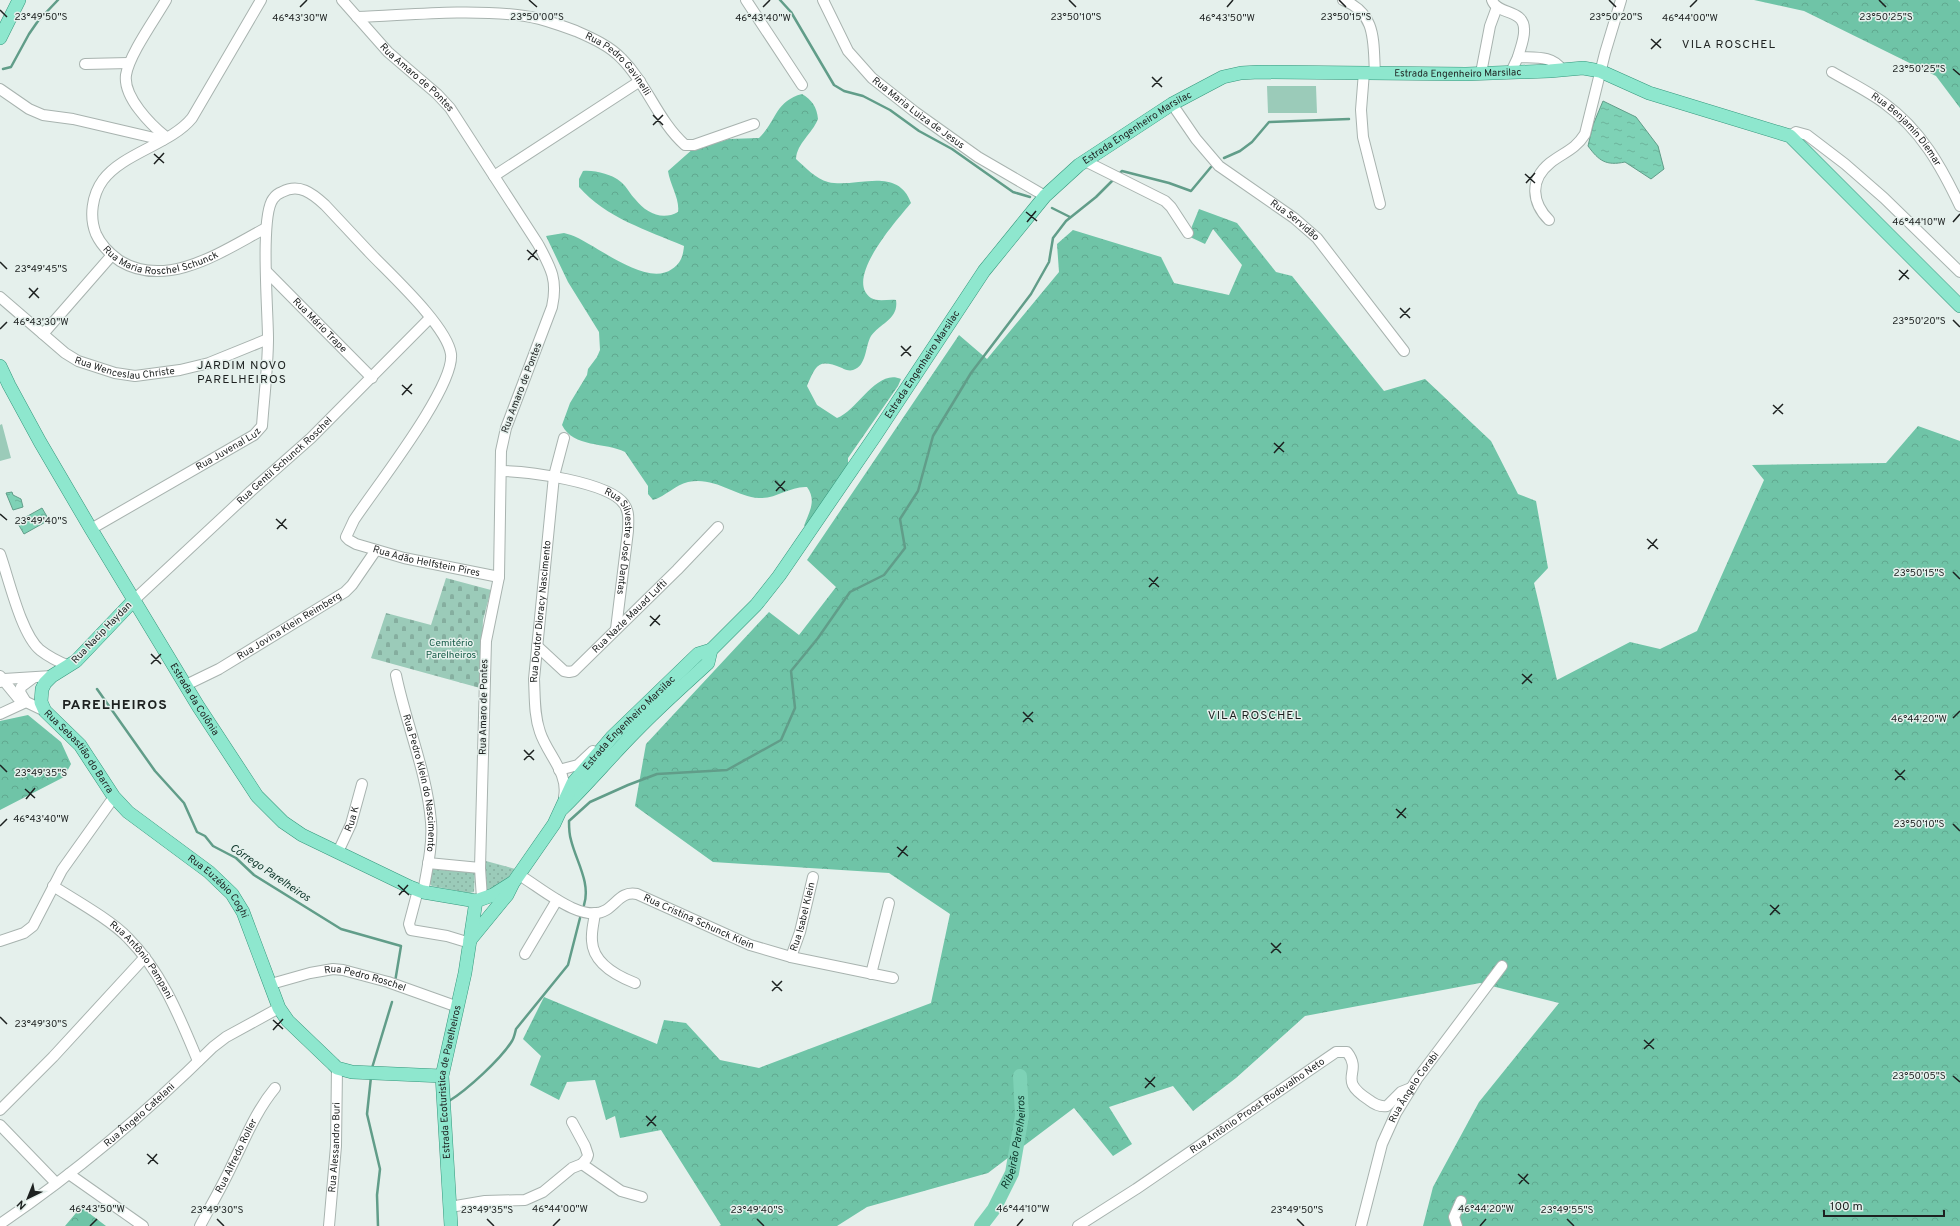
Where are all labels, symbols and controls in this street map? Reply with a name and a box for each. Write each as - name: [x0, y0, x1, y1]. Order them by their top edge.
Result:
- text: 23°49'50"S: [14, 11, 68, 24]
- text: 23°50'00"S: [510, 11, 564, 24]
- text: 23°50'10"S: [1050, 11, 1102, 24]
- text: 23°50'15"S: [1321, 11, 1371, 24]
- text: 23°50'20"S: [1589, 11, 1643, 24]
- text: 23°50'25"S: [1859, 11, 1913, 24]
- text: 46°43'30"W: [272, 12, 328, 25]
- text: 46°43'40"W: [735, 12, 791, 25]
- text: 46°43'50"W: [1199, 12, 1255, 25]
- text: 46°44'00"W: [1662, 12, 1718, 25]
- street label: Rua Pedro Gavinelli: [583, 29, 654, 98]
- district label: VILA ROSCHEL: [1682, 37, 1776, 53]
- street label: Rua Amaro de Pontes: [377, 41, 457, 114]
- text: 23°50'25"S: [1892, 63, 1946, 76]
- street label: Estrada Engenheiro Marsilac: [1394, 66, 1522, 81]
- street label: Rua Maria Luiza de Jesus: [869, 74, 967, 152]
- street label: Estrada Engenheiro Marsilac: [1080, 88, 1194, 167]
- street label: Rua Benjamin Diemar: [1869, 89, 1944, 168]
- street label: Rua Servidão: [1267, 197, 1322, 244]
- text: 46°44'10"W: [1892, 216, 1946, 229]
- street label: Rua Maria Roschel Schunck: [100, 237, 224, 257]
- text: Rua Maria Roschel Schunck: [100, 243, 220, 278]
- text: 23°49'45"S: [15, 263, 67, 276]
- street label: Rua Mário Trape: [290, 295, 350, 356]
- street label: Estrada Engenheiro Marsilac: [882, 308, 963, 421]
- text: 23°50'20"S: [1892, 315, 1946, 328]
- text: 46°43'30"W: [13, 316, 69, 329]
- street label: Rua Amaro de Pontes: [499, 341, 545, 435]
- street label: Rua Wenceslau Christe: [73, 354, 176, 382]
- district label: JARDIM NOVO PARELHEIROS: [197, 358, 287, 388]
- street label: Rua Gentil Schunck Roschel: [234, 414, 335, 508]
- street label: Rua Juvenal Luz: [194, 425, 264, 474]
- street label: Rua Silvestre José Dantas: [602, 485, 635, 596]
- text: 23°49'40"S: [14, 515, 68, 528]
- street label: Rua Doutor Dioracy Nascimento: [527, 539, 554, 683]
- street label: Rua Adão Helfstein Pires: [371, 543, 482, 580]
- text: 23°50'15"S: [1894, 567, 1944, 580]
- street label: Rua Nazle Mauad Lufti: [589, 577, 670, 656]
- street label: Rua Jovina Klein Reimberg: [235, 589, 344, 663]
- street label: Rua Nacip Haydan: [69, 599, 135, 667]
- park label: Cemitério Parelheiros: [426, 637, 477, 662]
- street label: Rua Amaro de Pontes: [477, 659, 491, 755]
- street label: Estrada da Colônia: [167, 661, 222, 738]
- street label: Estrada Engenheiro Marsilac: [580, 673, 678, 773]
- district label: PARELHEIROS: [62, 697, 168, 714]
- street label: Rua Sebastião do Barra: [41, 707, 116, 796]
- district label: VILA ROSCHEL: [1208, 708, 1302, 724]
- street label: Rua Pedro Klein do Nascimento: [400, 713, 438, 853]
- text: 46°44'20"W: [1891, 713, 1947, 726]
- text: 23°49'35"S: [15, 767, 67, 780]
- street label: Rua K: [342, 804, 362, 834]
- text: 46°43'40"W: [13, 813, 69, 826]
- text: 23°50'10"S: [1893, 818, 1945, 831]
- water label: Córrego Parelheiros: [227, 841, 314, 906]
- street label: Rua Euzébio Coghi: [185, 852, 251, 920]
- street label: Rua Isabel Klein: [787, 881, 818, 953]
- street label: Rua Cristina Schunck Klein: [641, 891, 756, 952]
- street label: Rua Antônio Pampani: [107, 918, 176, 1001]
- street label: Rua Pedro Roschel: [323, 962, 408, 994]
- street label: Estrada Ecoturistica de Parelheiros: [435, 1004, 464, 1159]
- text: 23°49'30"S: [15, 1018, 67, 1031]
- street label: Rua Ângelo Corabi: [1386, 1049, 1442, 1125]
- street label: Rua Antônio Proost Rodovalho Neto: [1187, 1055, 1328, 1157]
- text: 23°50'05"S: [1892, 1070, 1946, 1083]
- street label: Rua Ângelo Catelani: [101, 1080, 178, 1150]
- water label: Ribeirão Parelheiros: [998, 1094, 1029, 1192]
- street label: Rua Alessandro Buri: [325, 1102, 343, 1193]
- street label: Rua Alfredo Roller: [212, 1116, 260, 1196]
- north arrow: [8, 1178, 48, 1218]
- scale bar: [1824, 1192, 1944, 1218]
- text: N: [14, 1197, 30, 1212]
- text: 100 m: [1830, 1199, 1863, 1215]
- text: 46°43'50"W: [69, 1203, 125, 1216]
- text: 46°44'00"W: [532, 1203, 588, 1216]
- text: 46°44'10"W: [996, 1203, 1050, 1216]
- text: 46°44'20"W: [1458, 1203, 1514, 1216]
- text: 23°49'30"S: [191, 1204, 243, 1217]
- text: 23°49'35"S: [461, 1204, 513, 1217]
- text: 23°49'40"S: [730, 1204, 784, 1217]
- text: 23°49'50"S: [1270, 1204, 1324, 1217]
- text: 23°49'55"S: [1541, 1204, 1593, 1217]

